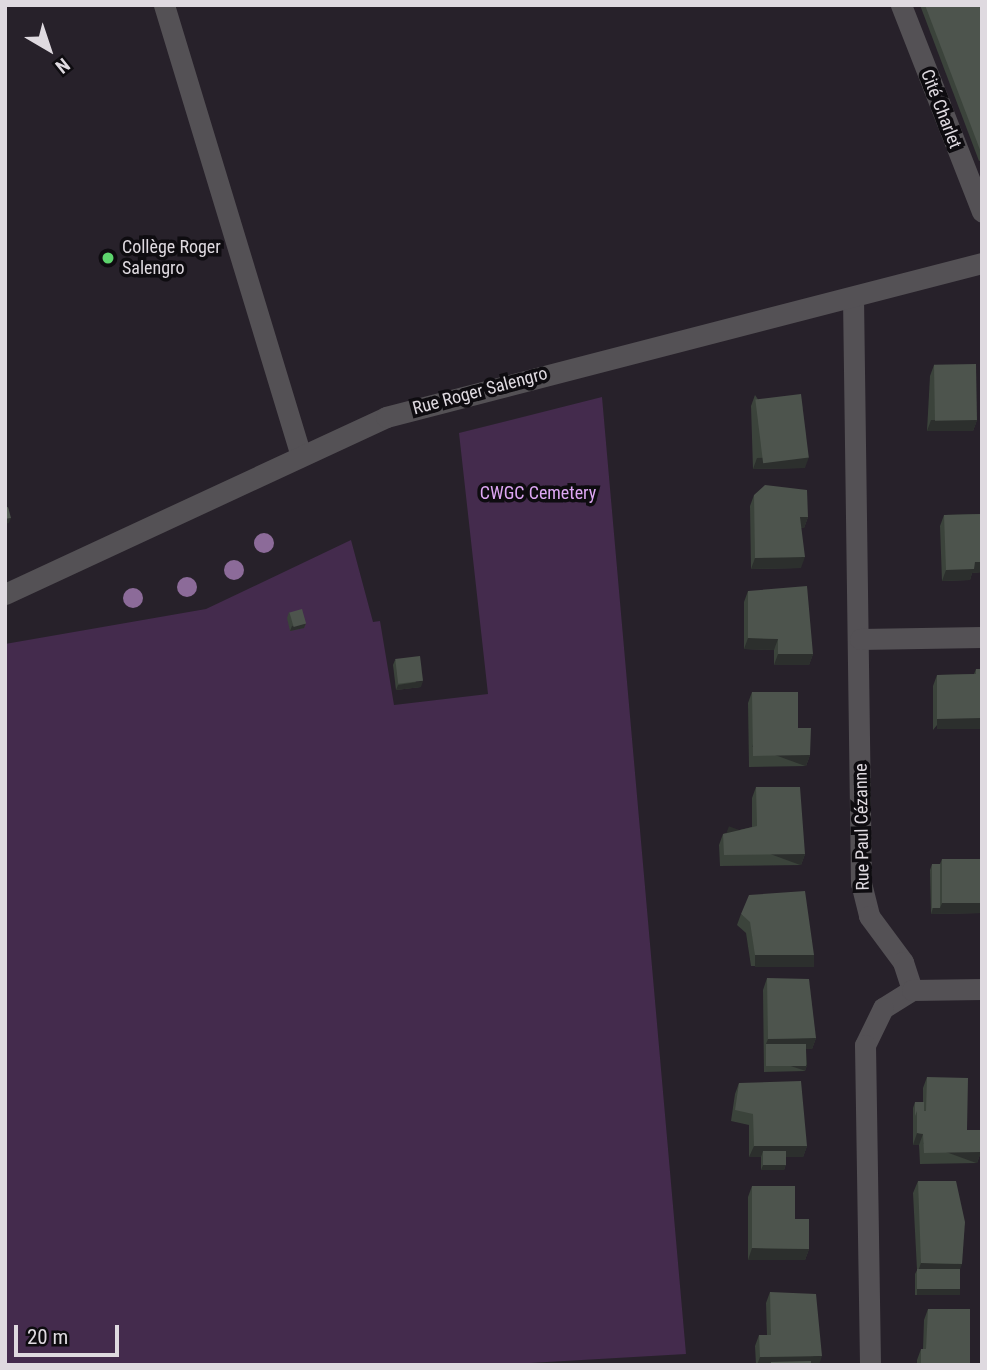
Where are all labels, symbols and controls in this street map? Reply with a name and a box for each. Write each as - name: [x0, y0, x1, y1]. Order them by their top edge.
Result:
- north arrow: [14, 14, 84, 84]
- text: N: [51, 53, 74, 78]
- street label: Cité Charlet: [916, 66, 966, 152]
- place label: Collège Roger Salengro: [122, 237, 221, 280]
- marker: Collège Roger Salengro: [100, 250, 116, 266]
- street label: Rue Roger Salengro: [410, 363, 550, 419]
- park label: CWGC Cemetery: [480, 482, 596, 504]
- street label: Rue Paul Cézanne: [850, 763, 874, 891]
- scale bar: [18, 1310, 122, 1354]
- text: 20 m: [27, 1325, 68, 1349]

